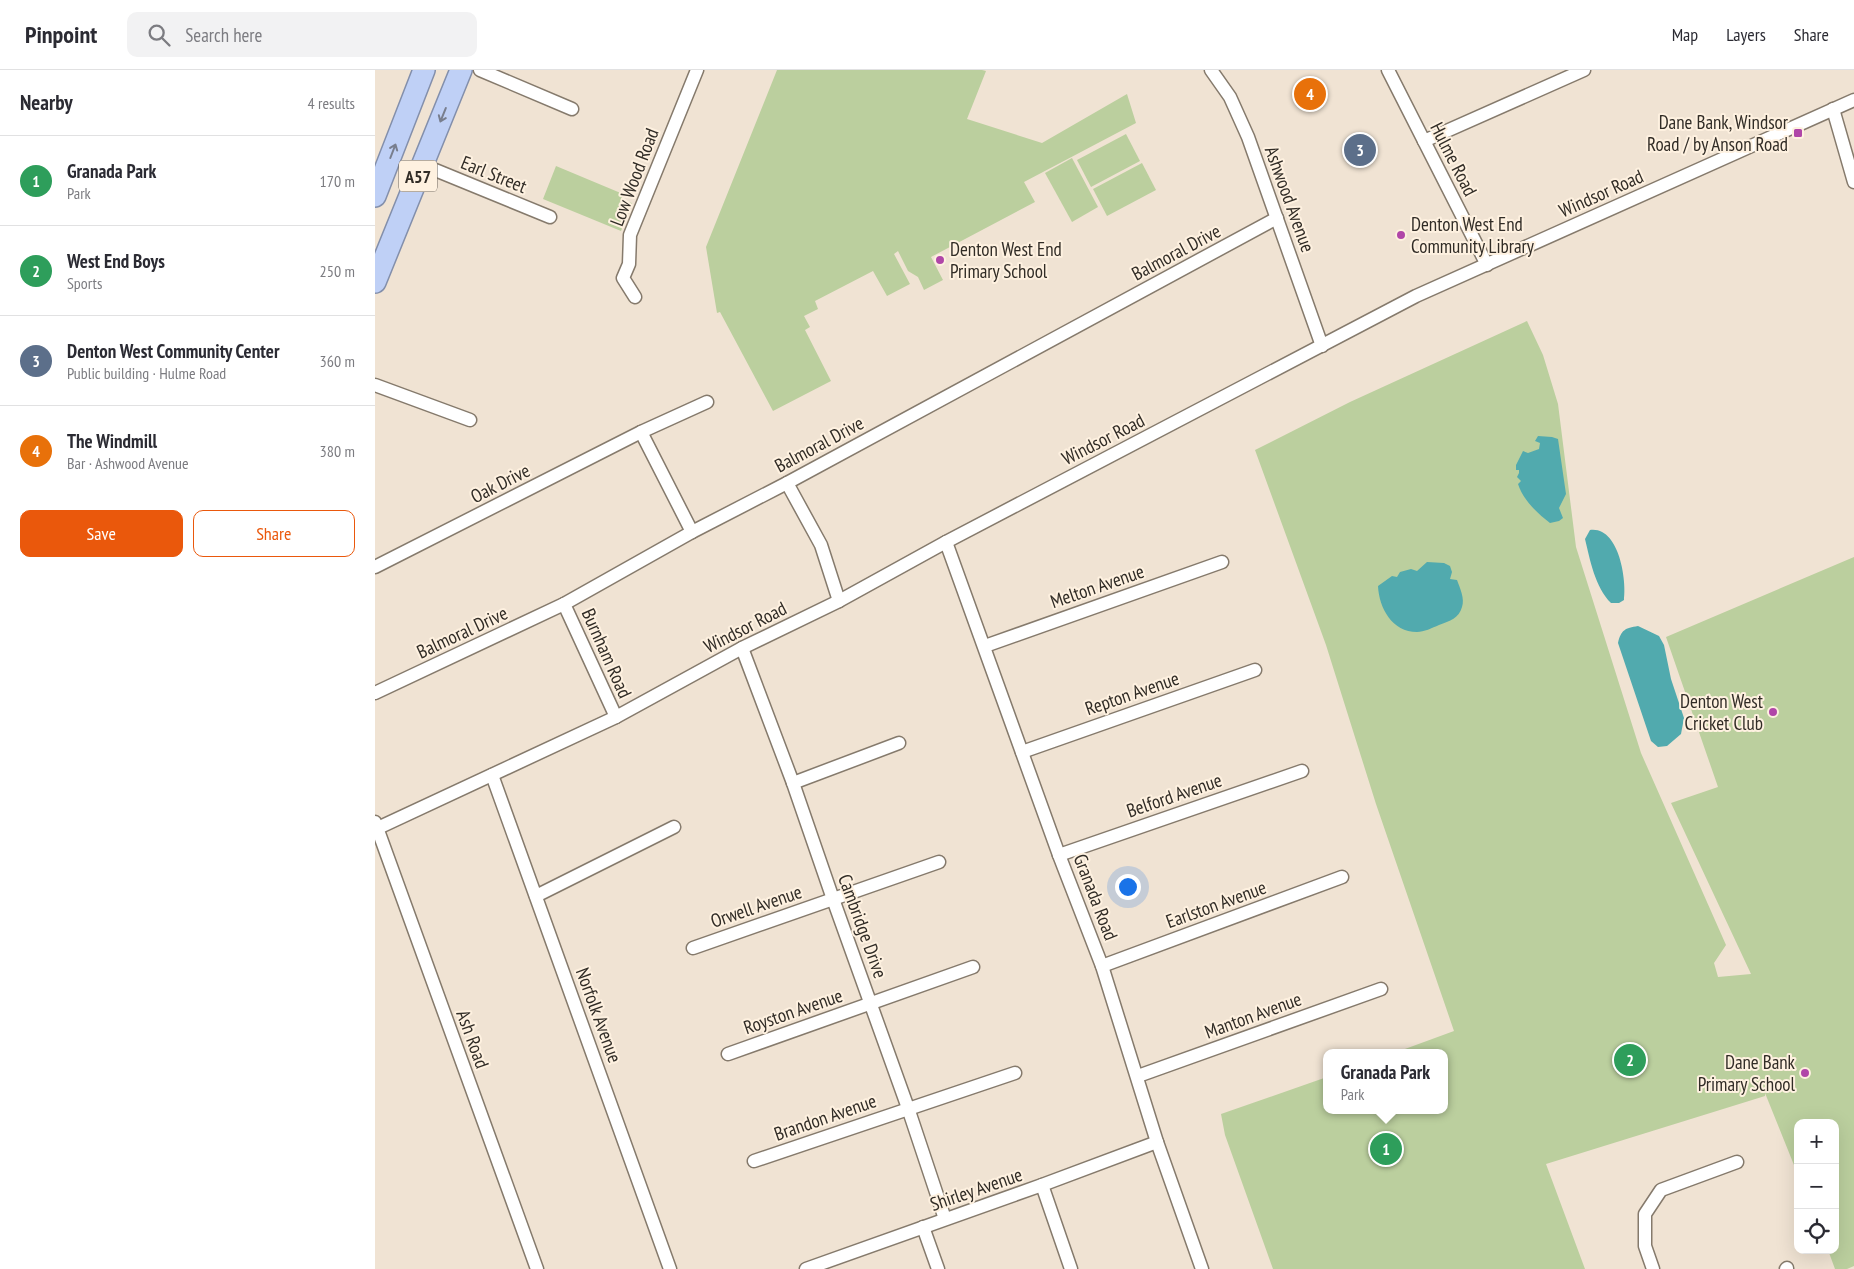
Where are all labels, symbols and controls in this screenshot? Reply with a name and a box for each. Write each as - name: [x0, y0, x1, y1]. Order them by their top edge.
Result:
- search box: [127, 12, 477, 57]
- text: Pinpoint: [25, 19, 97, 50]
- icon: search: [145, 21, 173, 49]
- text: Search here: [185, 23, 262, 47]
- text: Map: [1672, 23, 1698, 46]
- text: Layers: [1726, 23, 1766, 46]
- text: Share: [1794, 23, 1829, 46]
- pin: 4: [1294, 75, 1326, 113]
- text: Nearby: [20, 89, 73, 116]
- text: 4 results: [308, 93, 355, 113]
- one-way arrow: [437, 107, 447, 122]
- place label: Dane Bank, Windsor Road / by Anson Road: [1647, 110, 1789, 156]
- street label: Hulme Road: [1425, 118, 1483, 200]
- street label: Low Wood Road: [604, 125, 664, 229]
- marker: Dane Bank, Windsor Road / by Anson Road: [1792, 127, 1804, 139]
- pin: 3: [1344, 131, 1376, 169]
- street label: Ashwood Avenue: [1260, 143, 1320, 255]
- one-way arrow: [388, 144, 398, 159]
- street label: Earl Street: [458, 150, 531, 198]
- text: Granada Park: [67, 159, 156, 183]
- road number: A57: [399, 160, 437, 192]
- street label: Windsor Road: [1555, 164, 1647, 222]
- text: 1: [32, 171, 40, 191]
- text: 170 m: [320, 171, 355, 191]
- text: Park: [67, 183, 91, 203]
- place label: Denton West End Community Library: [1411, 212, 1535, 258]
- street label: Balmoral Drive: [1127, 218, 1225, 285]
- marker: Denton West End Community Library: [1395, 229, 1407, 241]
- place label: Denton West End Primary School: [950, 237, 1062, 283]
- text: West End Boys: [67, 249, 165, 273]
- marker: Denton West End Primary School: [934, 254, 946, 266]
- text: 2: [32, 261, 40, 281]
- text: 250 m: [320, 261, 355, 281]
- text: Sports: [67, 273, 102, 293]
- text: Denton West Community Center: [67, 339, 280, 363]
- text: 3: [32, 351, 40, 371]
- text: 360 m: [320, 351, 355, 371]
- text: Public building · Hulme Road: [67, 363, 226, 383]
- street label: Windsor Road: [1058, 408, 1148, 470]
- street label: Balmoral Drive: [770, 410, 868, 477]
- text: The Windmill: [67, 429, 157, 453]
- text: 4: [32, 441, 40, 461]
- text: 380 m: [320, 441, 355, 461]
- text: Bar · Ashwood Avenue: [67, 453, 189, 473]
- street label: Oak Drive: [466, 458, 534, 508]
- button: Save: [20, 510, 183, 557]
- button: Share: [193, 510, 355, 557]
- street label: Melton Avenue: [1047, 559, 1147, 613]
- street label: Windsor Road: [700, 596, 790, 658]
- street label: Balmoral Drive: [413, 600, 511, 663]
- street label: Burnham Road: [577, 604, 637, 702]
- street label: Repton Avenue: [1082, 666, 1182, 720]
- place label: Denton West Cricket Club: [1680, 689, 1764, 735]
- marker: Denton West Cricket Club: [1767, 706, 1779, 718]
- street label: Belford Avenue: [1123, 767, 1225, 822]
- street label: Granada Road: [1069, 851, 1123, 943]
- street label: Cambridge Drive: [833, 871, 893, 981]
- your location: [1115, 874, 1141, 900]
- street label: Earlston Avenue: [1163, 875, 1270, 933]
- street label: Orwell Avenue: [707, 879, 805, 933]
- street label: Norfolk Avenue: [571, 964, 627, 1066]
- street label: Royston Avenue: [740, 983, 846, 1039]
- street label: Manton Avenue: [1201, 986, 1305, 1044]
- street label: Ash Road: [451, 1007, 495, 1071]
- pin: 2: [1614, 1041, 1646, 1079]
- popup: [1323, 1049, 1448, 1114]
- place label: Dane Bank Primary School: [1698, 1050, 1796, 1096]
- text: Granada Park: [1341, 1060, 1430, 1084]
- marker: Dane Bank Primary School: [1799, 1067, 1811, 1079]
- text: Park: [1341, 1084, 1365, 1104]
- street label: Brandon Avenue: [771, 1088, 879, 1146]
- map controls: [1794, 1119, 1839, 1254]
- button: +: [1794, 1119, 1839, 1164]
- pin: 1: [1370, 1130, 1402, 1168]
- street label: Shirley Avenue: [927, 1162, 1025, 1216]
- button: −: [1794, 1164, 1839, 1209]
- button: locate: [1794, 1209, 1839, 1254]

